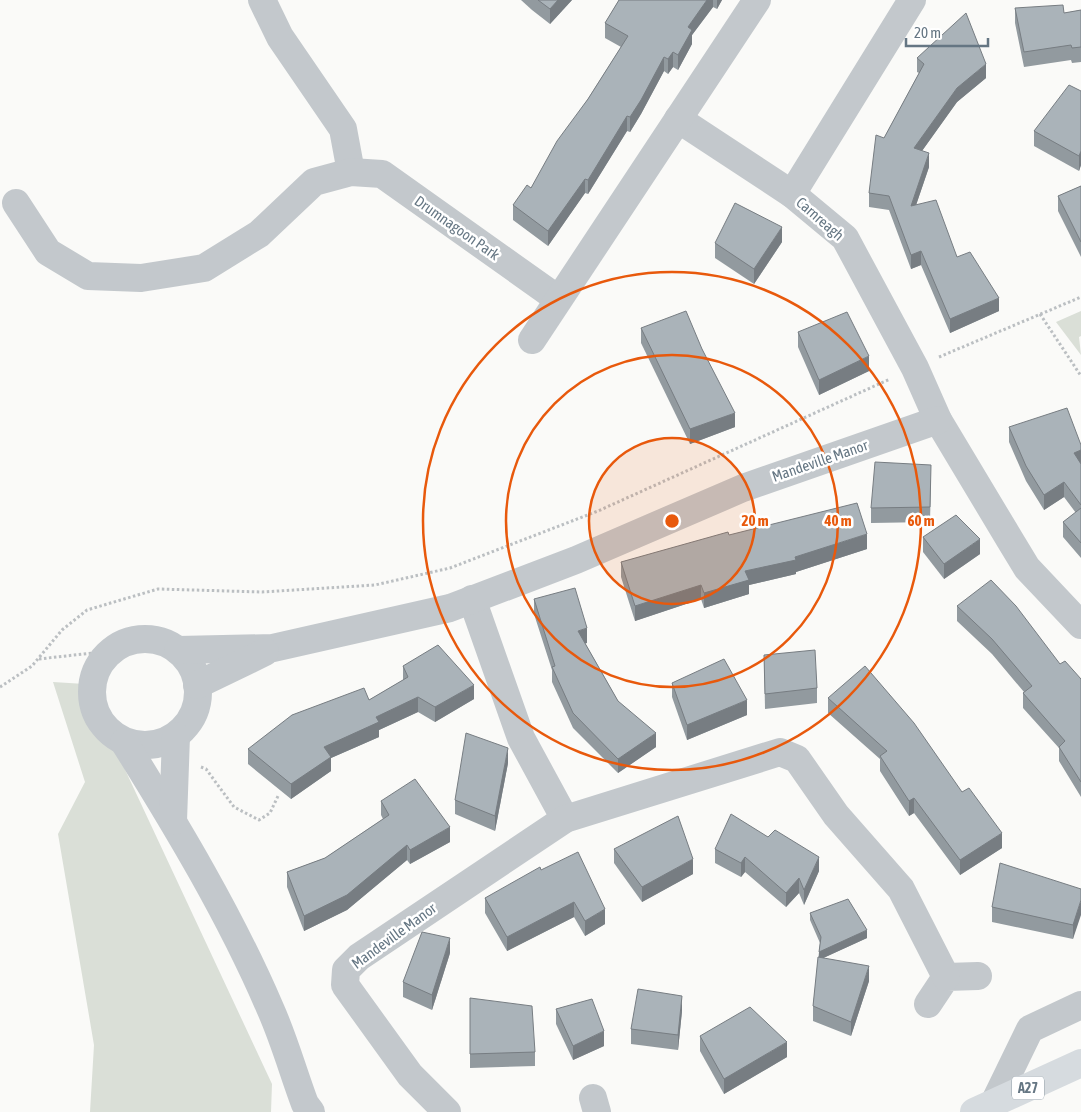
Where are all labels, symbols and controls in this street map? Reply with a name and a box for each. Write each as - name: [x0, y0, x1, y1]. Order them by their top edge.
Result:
- scale bar: [906, 15, 988, 47]
- text: 20 m: [914, 24, 941, 41]
- street label: Drumnagoon Park: [412, 192, 503, 263]
- street label: Carnreagh: [793, 193, 848, 244]
- street label: Mandeville Manor: [770, 436, 870, 485]
- centre of rings: [663, 512, 681, 530]
- text: 20 m: [742, 512, 769, 529]
- text: 40 m: [824, 512, 852, 529]
- text: 60 m: [908, 512, 935, 529]
- street label: Mandeville Manor: [348, 899, 440, 972]
- road number: A27: [1012, 1076, 1044, 1100]

